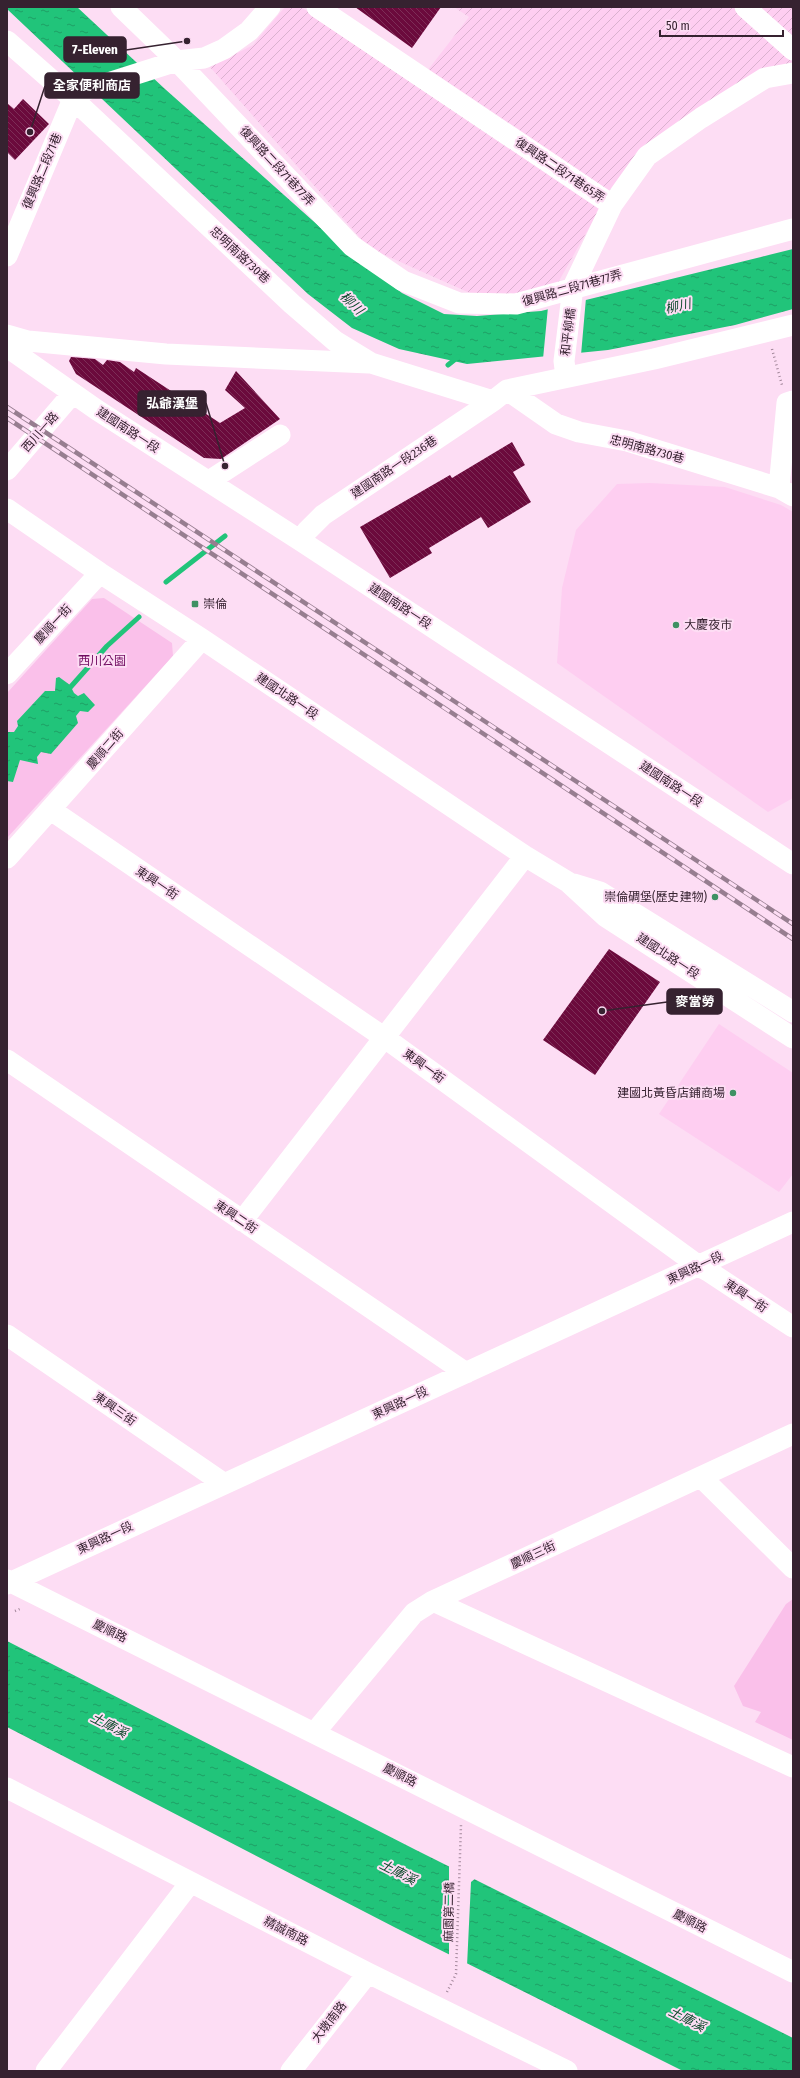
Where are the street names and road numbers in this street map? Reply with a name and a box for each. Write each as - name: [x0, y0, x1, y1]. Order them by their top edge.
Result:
- street label: 復興路二段71巷77弄: [237, 124, 317, 208]
- street label: 復興路二段71巷: [20, 131, 64, 211]
- street label: 復興路二段71巷65弄: [513, 135, 607, 205]
- street label: 忠明南路730巷: [207, 224, 273, 286]
- street label: 復興路二段71巷77弄: [520, 267, 624, 309]
- street label: 和平柳橋: [558, 307, 578, 357]
- street label: 建國南路一段: [94, 405, 162, 455]
- street label: 西川一路: [19, 409, 61, 455]
- street label: 忠明南路730巷: [608, 432, 686, 466]
- street label: 建國南路一段236巷: [348, 433, 440, 501]
- street label: 建國南路一段: [366, 581, 434, 631]
- street label: 慶順一街: [32, 602, 74, 646]
- street label: 建國北路一段: [253, 670, 321, 722]
- street label: 慶順二街: [84, 726, 126, 772]
- street label: 建國南路一段: [637, 759, 705, 809]
- street label: 東興一街: [133, 864, 181, 902]
- street label: 建國北路一段: [634, 931, 702, 981]
- street label: 東興一街: [400, 1046, 448, 1086]
- street label: 東興二街: [212, 1198, 260, 1236]
- street label: 東興路一段: [665, 1249, 725, 1287]
- street label: 東興一街: [722, 1277, 770, 1315]
- street label: 東興路一段: [370, 1384, 430, 1422]
- street label: 東興三街: [91, 1389, 139, 1429]
- street label: 東興路一段: [75, 1519, 135, 1557]
- street label: 慶順三街: [508, 1539, 558, 1571]
- street label: 慶順路: [91, 1617, 129, 1645]
- street label: 慶順路: [381, 1761, 419, 1789]
- street label: 麻園第二橋: [441, 1882, 457, 1942]
- street label: 慶順路: [671, 1907, 709, 1935]
- street label: 精誠南路: [261, 1914, 311, 1948]
- street label: 大墩南路: [309, 1999, 349, 2045]

